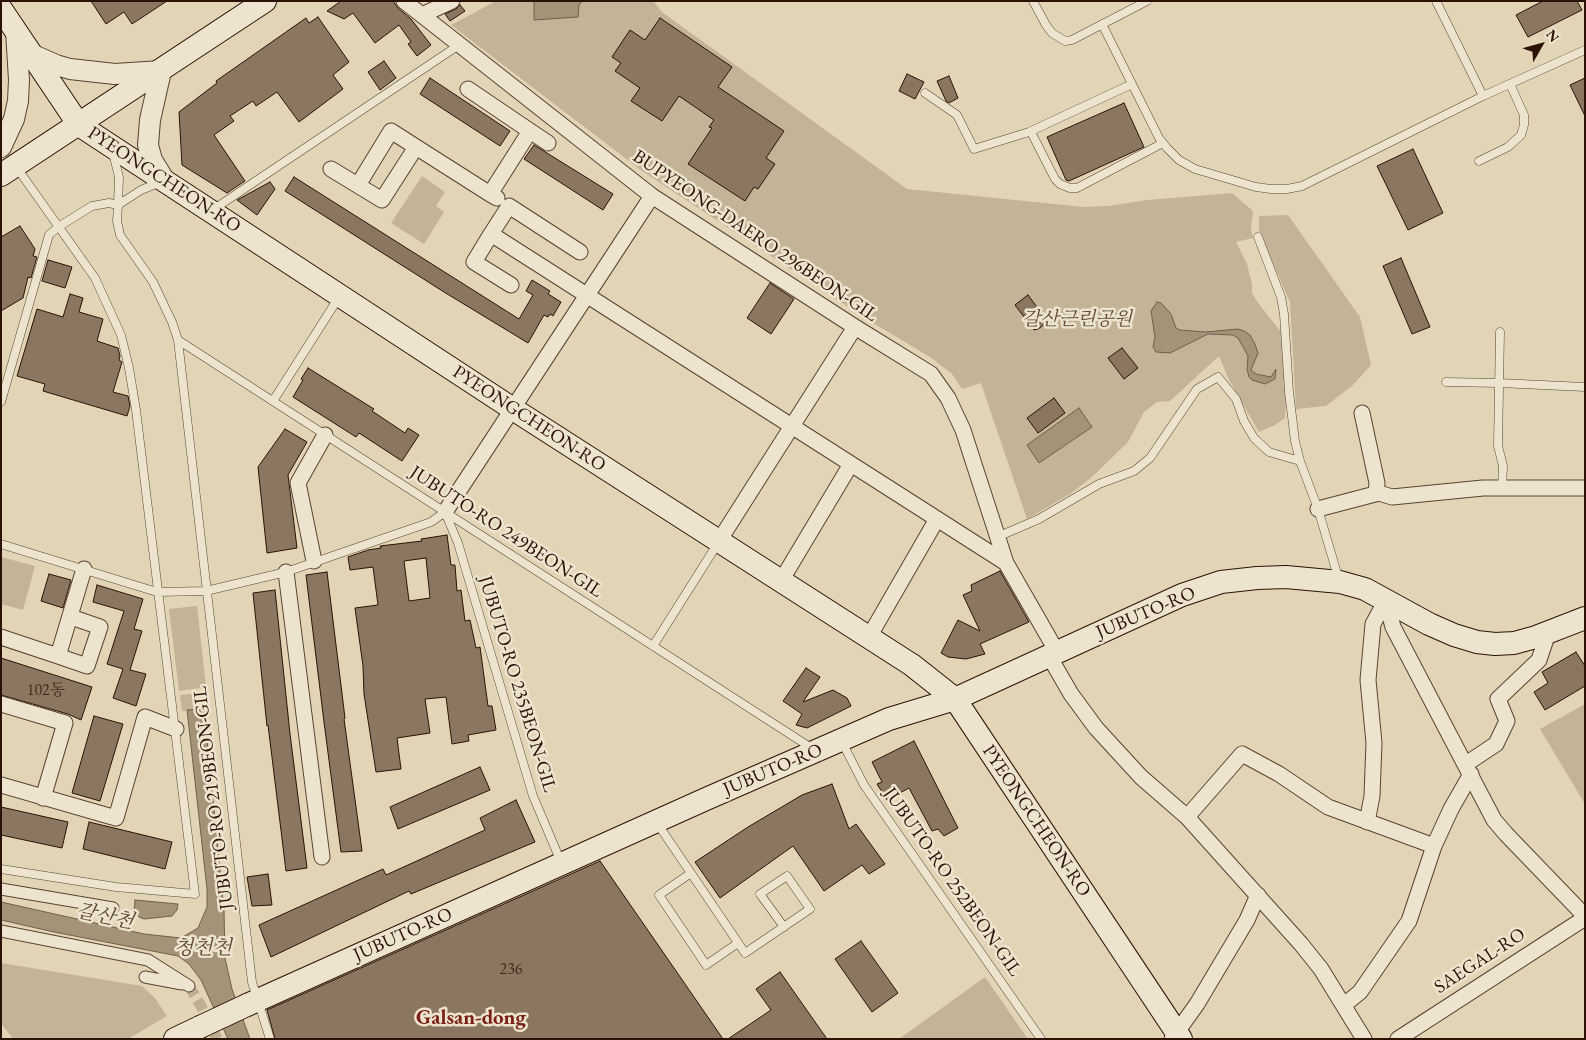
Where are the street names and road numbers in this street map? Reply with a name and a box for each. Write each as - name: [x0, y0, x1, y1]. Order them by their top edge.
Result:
- street label: PYEONGCHEON-RO: [83, 122, 245, 238]
- street label: BUPYEONG-DAERO 296BEON-GIL: [628, 145, 882, 327]
- street label: PYEONGCHEON-RO: [448, 361, 610, 477]
- street label: JUBUTO-RO 249BEON-GIL: [405, 461, 607, 603]
- street label: JUBUTO-RO 235BEON-GIL: [473, 573, 561, 795]
- street label: JUBUTO-RO: [1093, 582, 1199, 644]
- street label: JUBUTO-RO 219BEON-GIL: [189, 685, 239, 911]
- street label: JUBUTO-RO: [720, 739, 826, 801]
- street label: PYEONGCHEON-RO: [977, 741, 1095, 901]
- street label: JUBUTO-RO 252BEON-GIL: [878, 783, 1026, 981]
- street label: JUBUTO-RO: [350, 903, 456, 967]
- street label: SAEGAL-RO: [1430, 923, 1530, 999]

